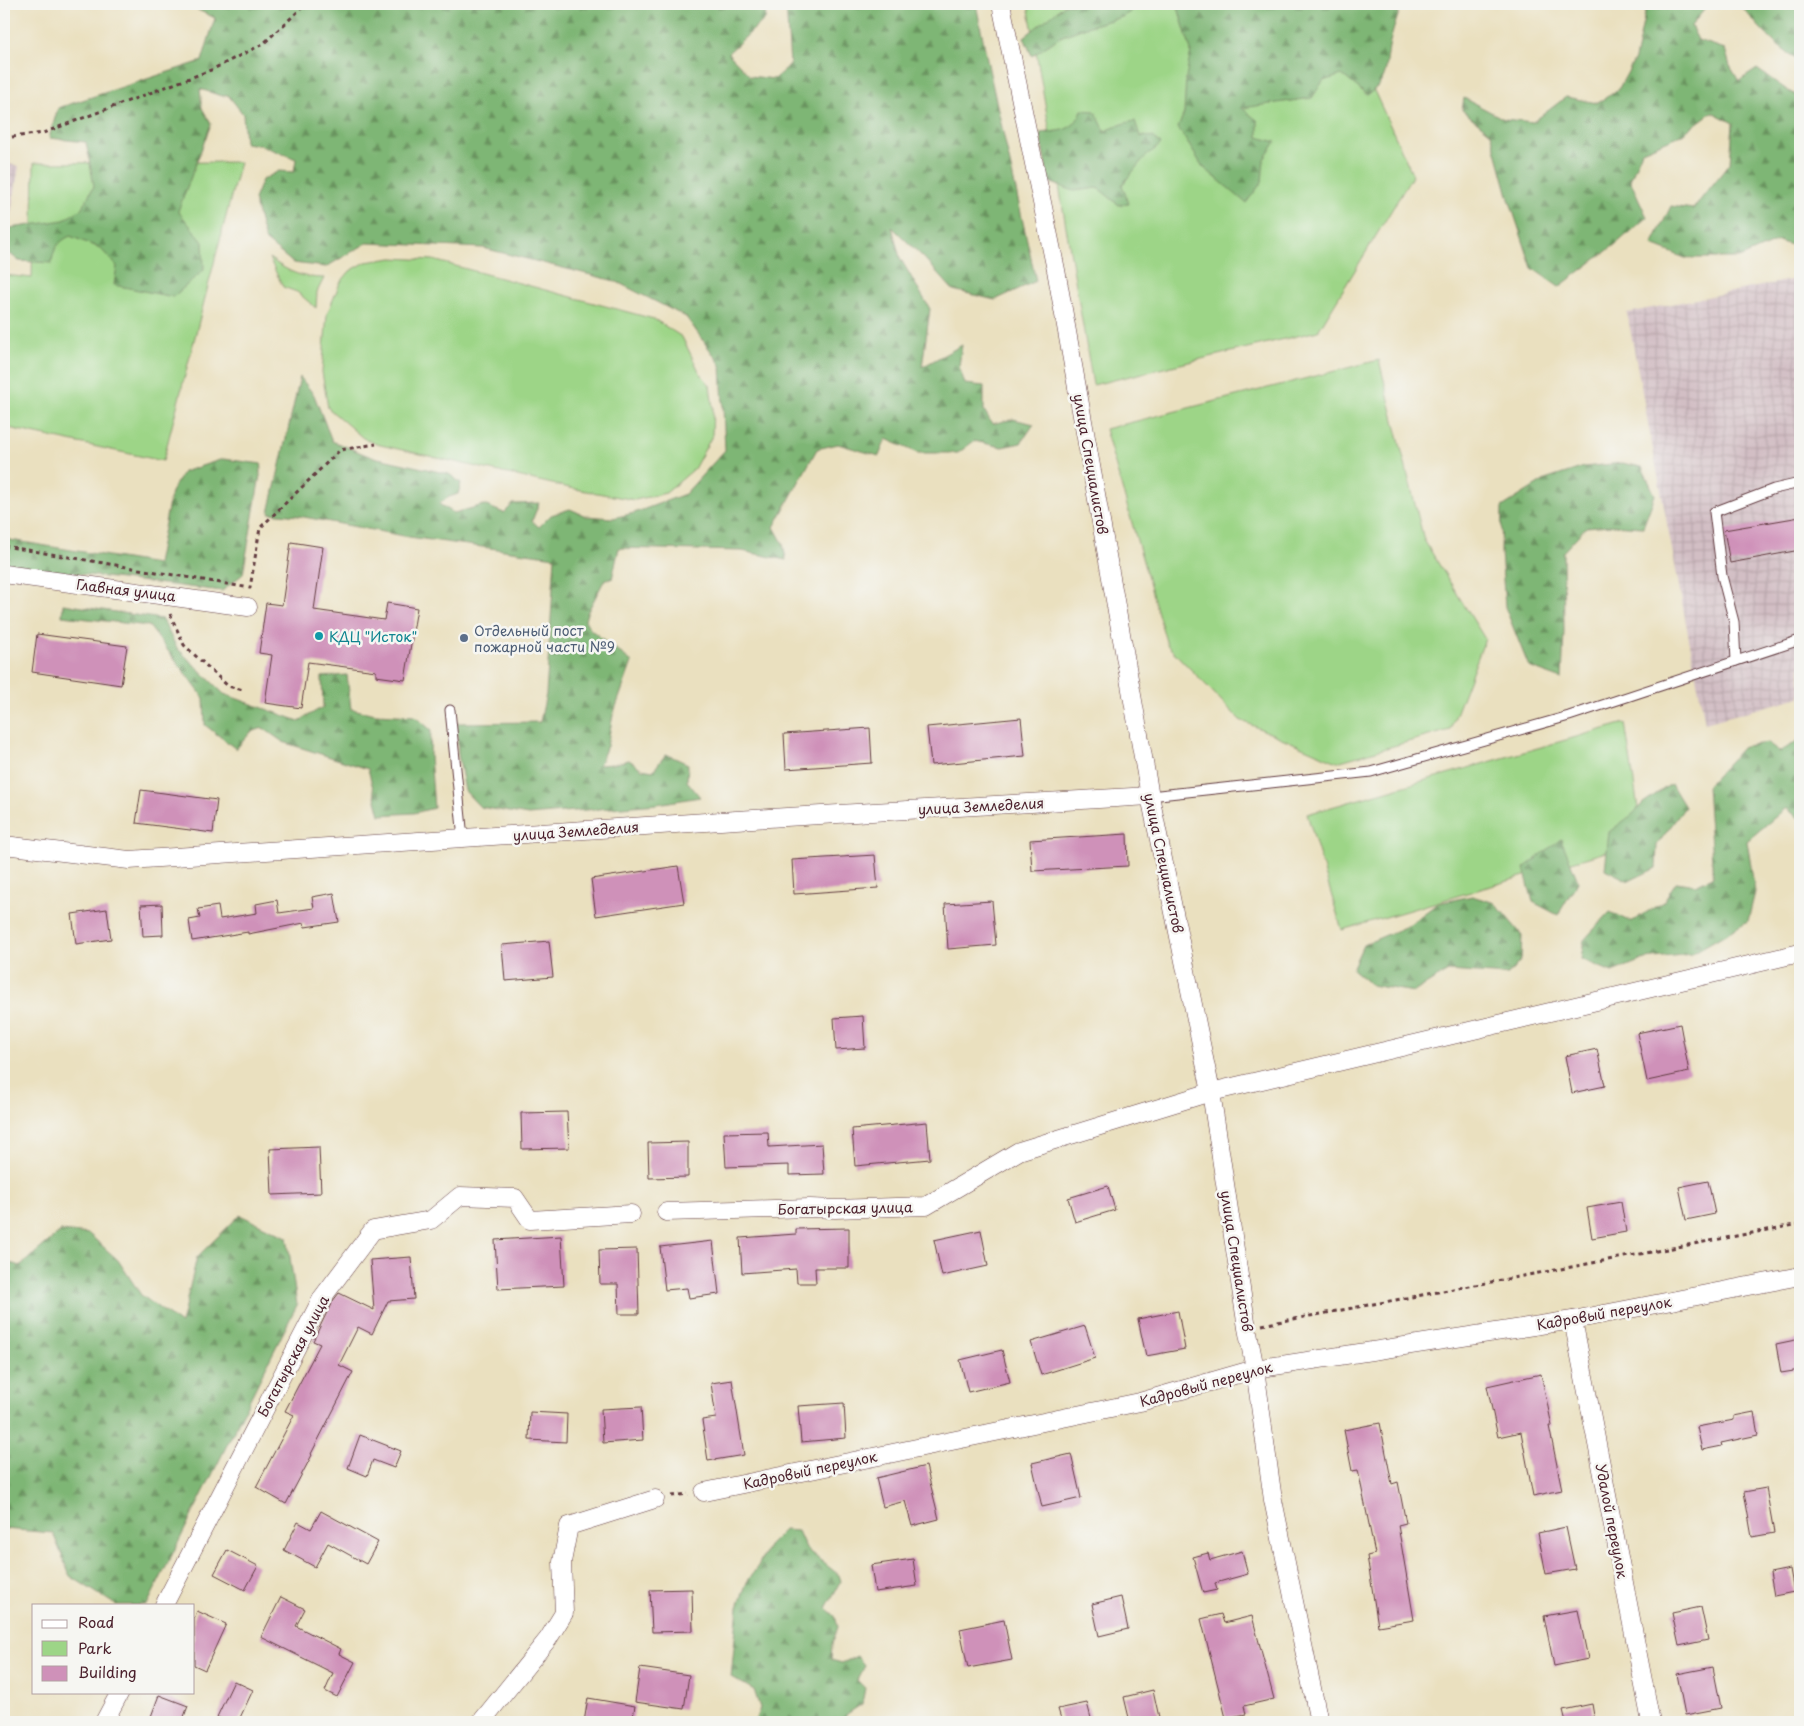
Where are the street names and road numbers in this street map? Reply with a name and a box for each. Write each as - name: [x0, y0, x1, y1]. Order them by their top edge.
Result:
- street label: улица Специалистов: [1068, 392, 1114, 536]
- street label: Главная улица: [75, 573, 177, 607]
- street label: улица Специалистов: [1139, 791, 1189, 935]
- street label: улица Земледелия: [917, 792, 1045, 820]
- street label: улица Земледелия: [512, 816, 640, 846]
- street label: улица Специалистов: [1215, 1189, 1259, 1333]
- street label: Богатырская улица: [777, 1196, 913, 1220]
- street label: Богатырская улица: [252, 1291, 334, 1421]
- street label: Кадровый переулок: [1535, 1291, 1674, 1335]
- street label: Кадровый переулок: [1137, 1356, 1275, 1412]
- street label: Кадровый переулок: [741, 1445, 880, 1494]
- street label: Удалой переулок: [1591, 1462, 1634, 1581]

